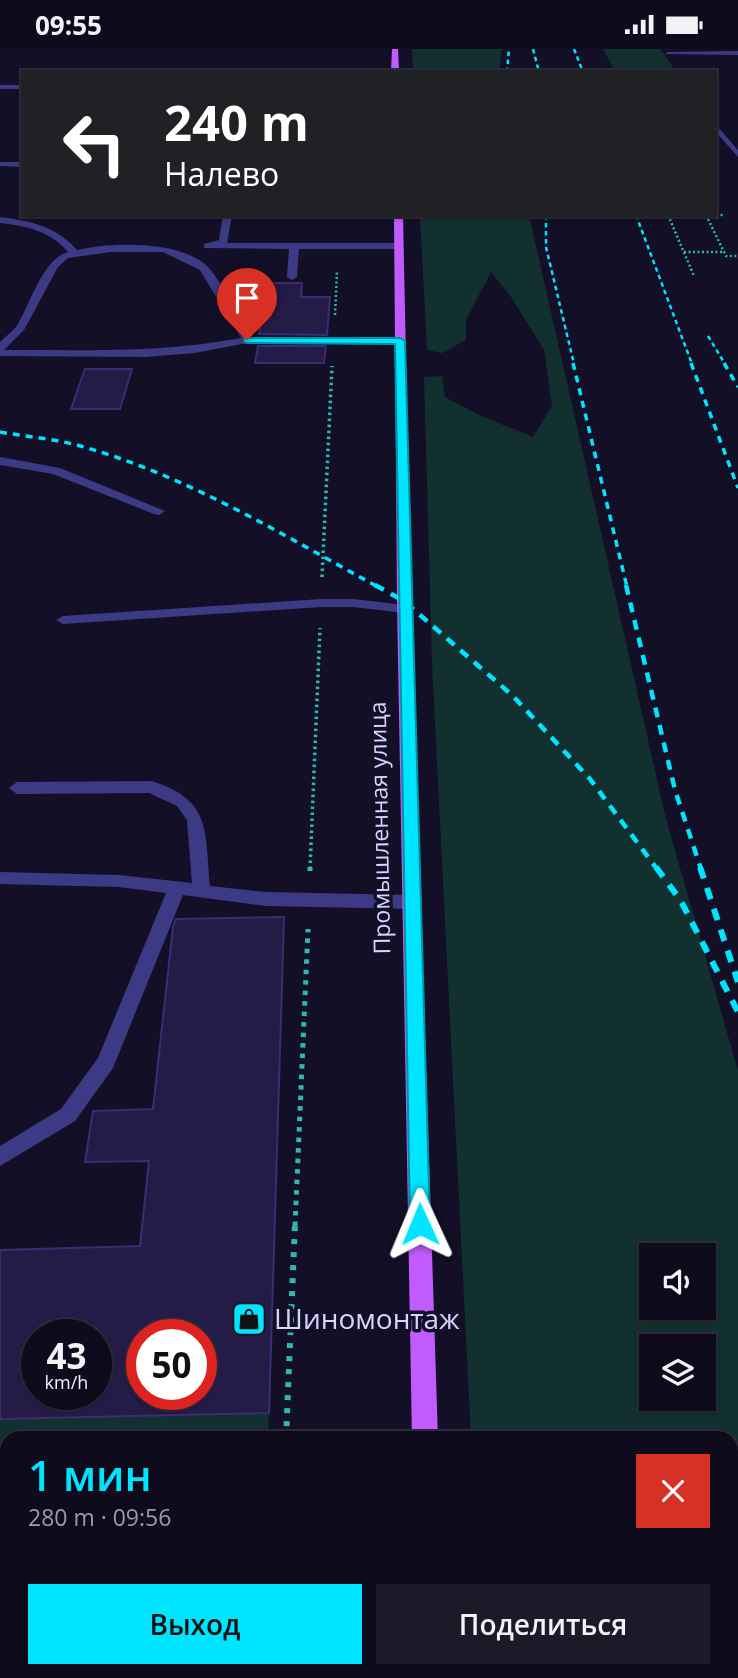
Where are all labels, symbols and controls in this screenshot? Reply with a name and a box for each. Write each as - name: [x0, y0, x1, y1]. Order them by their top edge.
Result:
- text: 09:55: [35, 7, 102, 43]
- text: 240 m: [164, 89, 309, 155]
- icon: left: [49, 98, 140, 189]
- text: Налево: [164, 152, 279, 195]
- pin: [217, 268, 277, 340]
- icon: arrive: [228, 279, 266, 317]
- street label: Промышленная улица: [361, 701, 397, 955]
- position arrow: [383, 1187, 457, 1261]
- map controls: [639, 1243, 716, 1411]
- button: sound: [639, 1243, 716, 1320]
- place label: Шиномонтаж: [274, 1299, 460, 1337]
- shop icon: Шиномонтаж: [230, 1300, 268, 1338]
- speed limit sign: 50: [126, 1319, 217, 1410]
- text: 43: [46, 1332, 87, 1379]
- button: layers: [639, 1334, 716, 1411]
- text: km/h: [45, 1370, 88, 1394]
- text: 1 мин: [28, 1446, 152, 1503]
- button: close: [636, 1454, 710, 1528]
- text: 280 m · 09:56: [28, 1501, 171, 1533]
- button: Выход: [28, 1584, 362, 1664]
- button: Поделиться: [376, 1584, 710, 1664]

